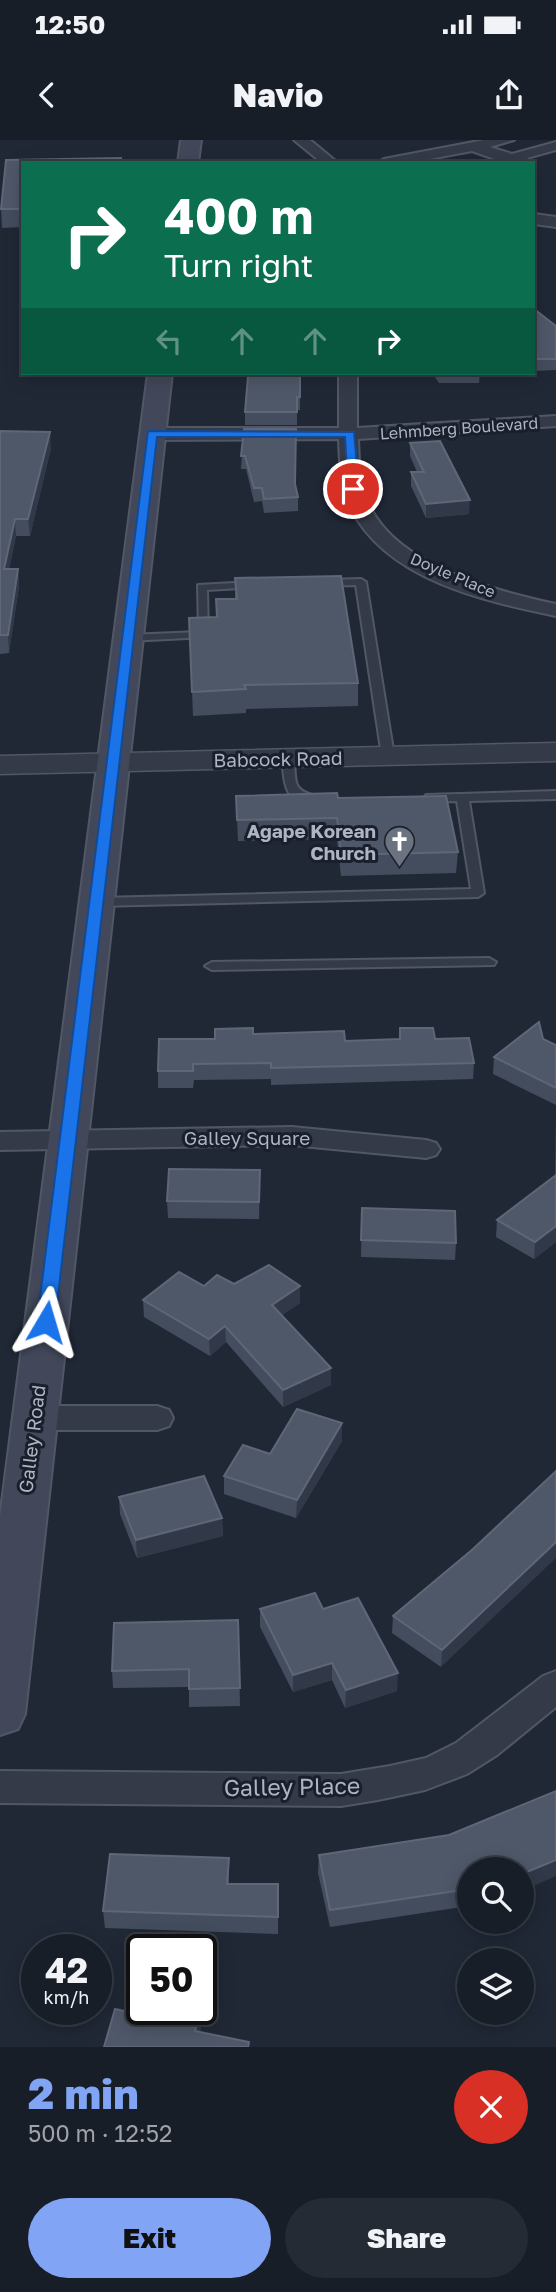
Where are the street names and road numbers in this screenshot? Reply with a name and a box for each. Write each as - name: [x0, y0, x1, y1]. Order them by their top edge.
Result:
- street label: Lehmberg Boulevard: [379, 412, 539, 444]
- street label: Doyle Place: [408, 548, 498, 602]
- street label: Babcock Road: [213, 746, 343, 771]
- street label: Galley Square: [184, 1126, 310, 1149]
- street label: Galley Road: [13, 1384, 50, 1494]
- street label: Galley Place: [223, 1771, 360, 1801]

